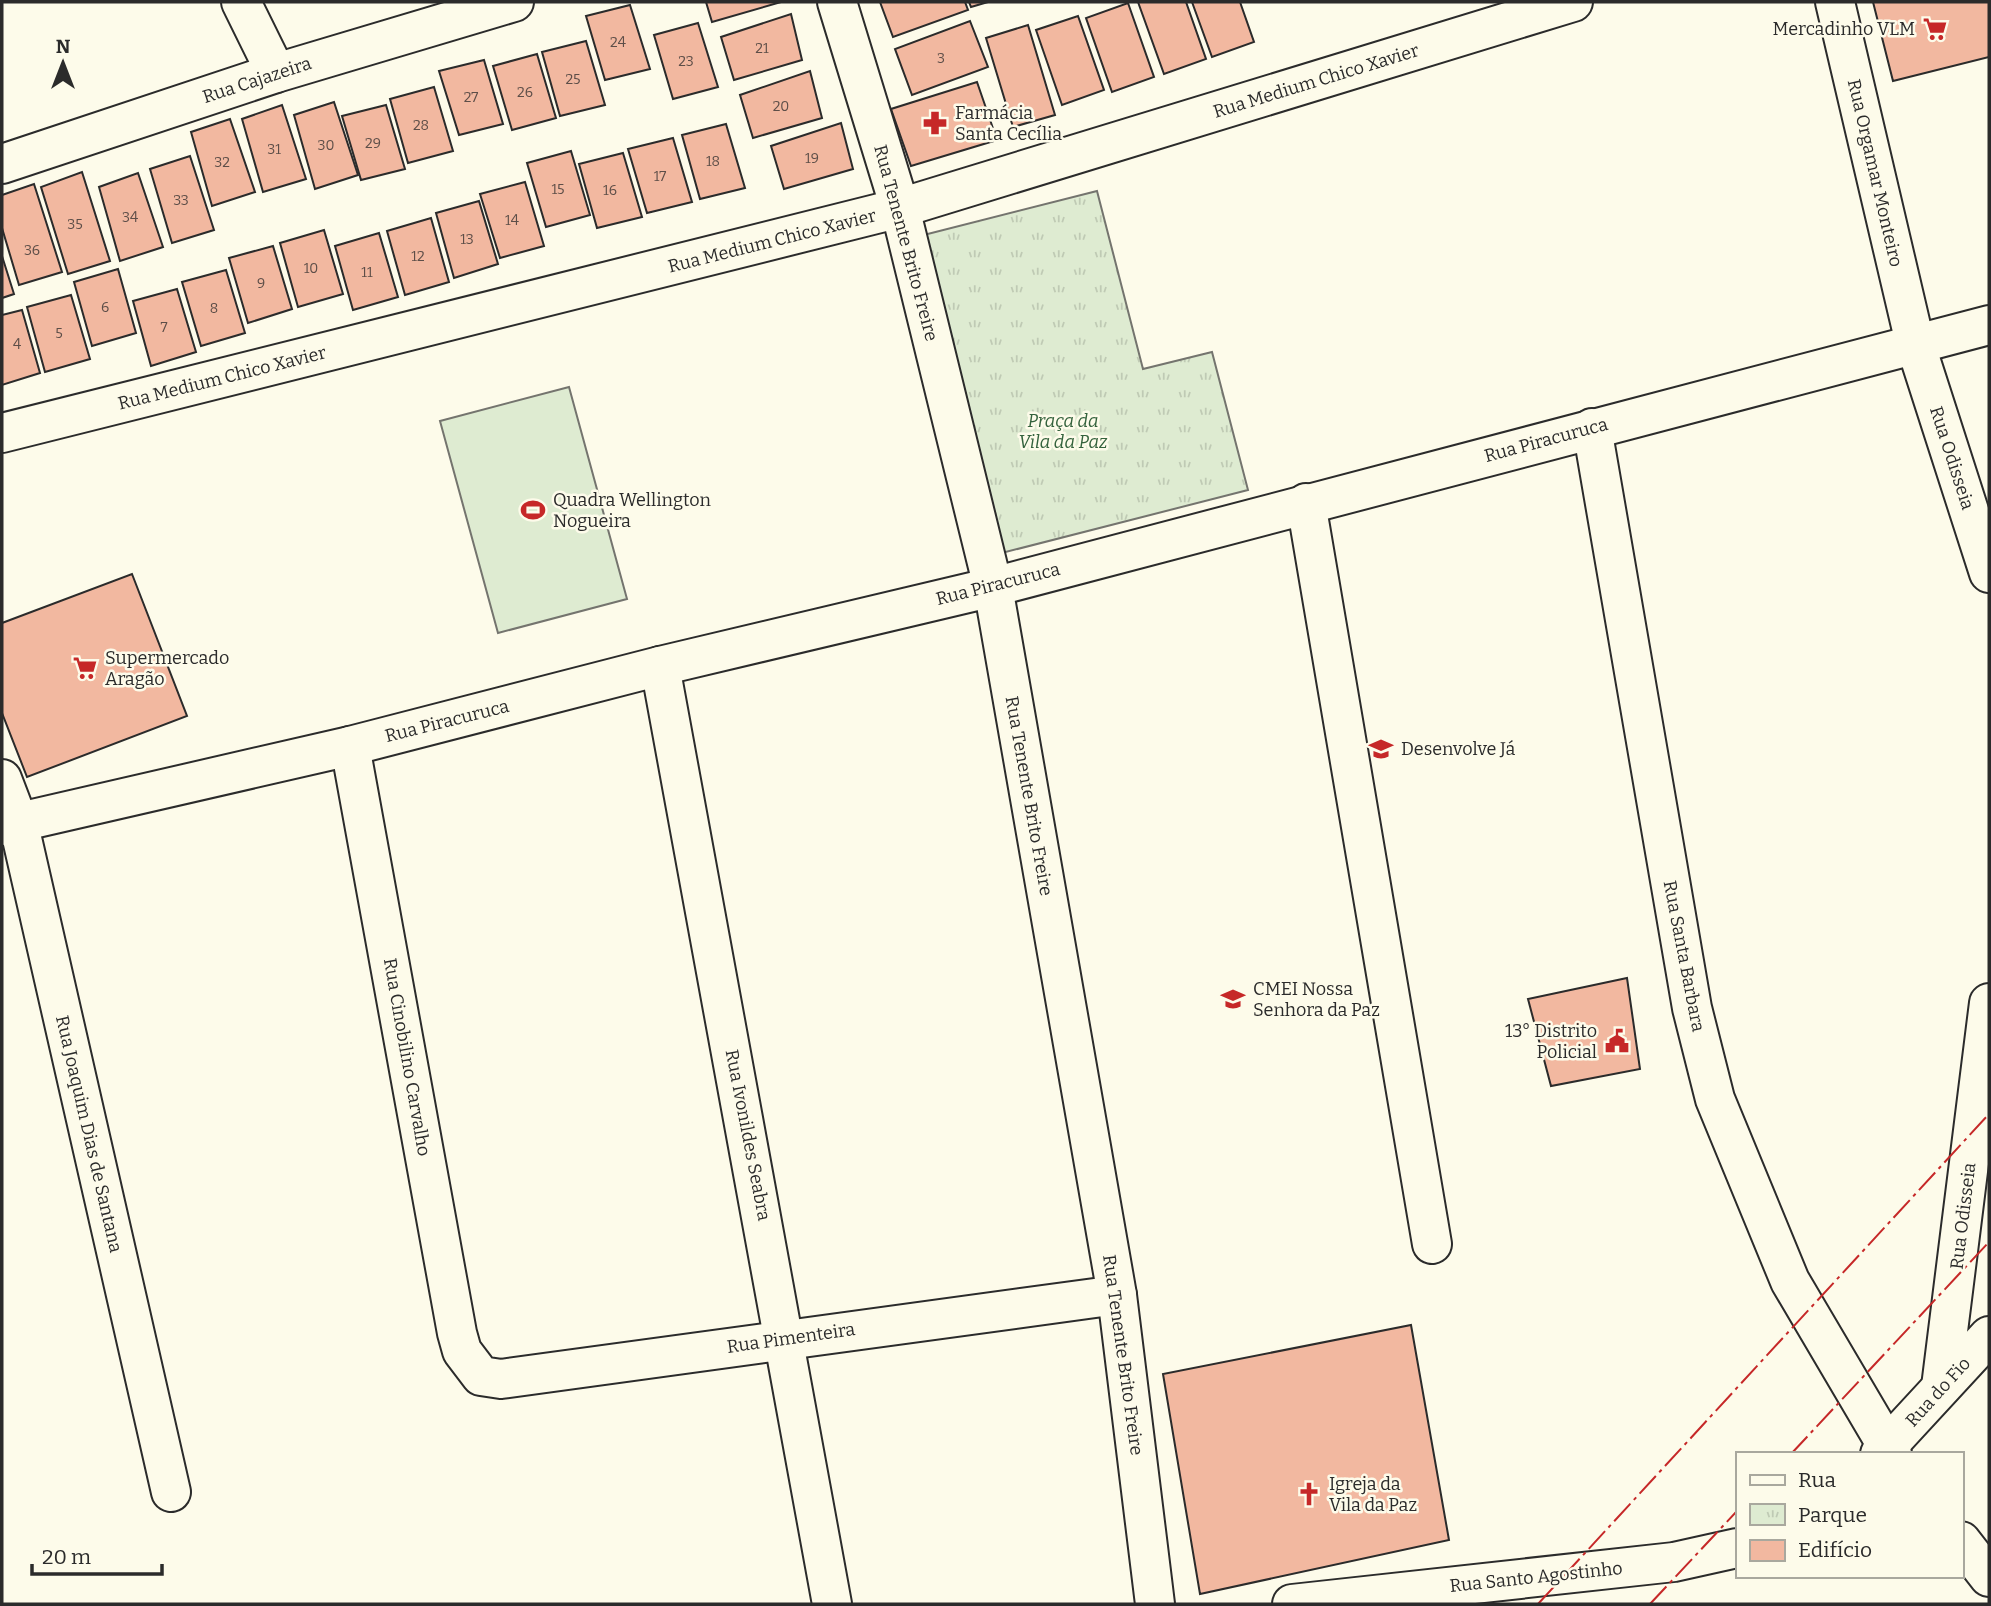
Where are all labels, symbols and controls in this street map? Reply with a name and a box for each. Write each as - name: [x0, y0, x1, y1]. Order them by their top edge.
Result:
- supermarket icon: Mercadinho VLM: [1921, 15, 1949, 43]
- place label: Mercadinho VLM: [1773, 18, 1915, 40]
- north arrow: [28, 28, 98, 98]
- house number: 24: [610, 34, 626, 51]
- text: N: [56, 35, 71, 58]
- street label: Rua Medium Chico Xavier: [1211, 39, 1422, 123]
- house number: 21: [755, 40, 769, 57]
- house number: 3: [937, 50, 945, 67]
- street label: Rua Cajazeira: [200, 52, 314, 108]
- house number: 23: [678, 53, 694, 70]
- house number: 25: [565, 71, 581, 88]
- street label: Rua Orgamar Monteiro: [1843, 77, 1907, 269]
- house number: 26: [517, 84, 533, 101]
- house number: 27: [464, 89, 478, 106]
- house number: 20: [773, 98, 789, 115]
- place label: Farmácia Santa Cecília: [955, 102, 1062, 145]
- pharmacy icon: Farmácia Santa Cecília: [921, 109, 949, 137]
- house number: 28: [413, 117, 429, 134]
- house number: 29: [365, 135, 381, 152]
- house number: 30: [318, 137, 334, 154]
- house number: 31: [267, 141, 281, 158]
- street label: Rua Tenente Brito Freire: [869, 142, 943, 344]
- house number: 19: [805, 150, 819, 167]
- house number: 18: [706, 153, 720, 170]
- house number: 32: [214, 154, 230, 171]
- house number: 17: [654, 168, 666, 185]
- house number: 15: [551, 181, 565, 198]
- house number: 16: [603, 182, 617, 199]
- house number: 33: [173, 192, 189, 209]
- street label: Rua Medium Chico Xavier: [666, 204, 878, 278]
- house number: 34: [122, 209, 138, 226]
- house number: 14: [505, 212, 519, 229]
- house number: 35: [67, 216, 83, 233]
- house number: 13: [460, 231, 474, 248]
- house number: 36: [24, 242, 40, 259]
- house number: 12: [411, 248, 425, 265]
- house number: 10: [304, 260, 318, 277]
- house number: 11: [361, 264, 373, 281]
- house number: 9: [257, 275, 265, 292]
- house number: 6: [101, 299, 109, 316]
- house number: 8: [210, 300, 218, 317]
- house number: 7: [160, 319, 168, 336]
- house number: 5: [55, 325, 63, 342]
- house number: 4: [13, 336, 21, 353]
- street label: Rua Medium Chico Xavier: [116, 341, 328, 415]
- street label: Rua Odisseia: [1925, 403, 1979, 513]
- park label: Praça da Vila da Paz: [1018, 410, 1108, 453]
- street label: Rua Piracuruca: [1482, 413, 1610, 467]
- place label: Quadra Wellington Nogueira: [553, 489, 712, 532]
- sports icon: Quadra Wellington Nogueira: [519, 496, 547, 524]
- street label: Rua Piracuruca: [934, 558, 1062, 610]
- place label: Supermercado Aragão: [105, 647, 229, 690]
- supermarket icon: Supermercado Aragão: [71, 654, 99, 682]
- street label: Rua Tenente Brito Freire: [1001, 694, 1057, 898]
- street label: Rua Piracuruca: [383, 695, 511, 747]
- school or university icon: Desenvolve Já: [1367, 735, 1395, 763]
- place label: Desenvolve Já: [1401, 738, 1516, 760]
- street label: Rua Santa Barbara: [1659, 878, 1709, 1034]
- street label: Rua Cinobilino Carvalho: [379, 956, 435, 1158]
- place label: CMEI Nossa Senhora da Paz: [1253, 978, 1380, 1021]
- school or university icon: CMEI Nossa Senhora da Paz: [1219, 985, 1247, 1013]
- street label: Rua Joaquim Dias de Santana: [51, 1013, 127, 1255]
- place label: 13° Distrito Policial: [1505, 1020, 1597, 1063]
- public building icon: 13° Distrito Policial: [1603, 1027, 1631, 1055]
- street label: Rua Ivonildes Seabra: [721, 1047, 775, 1223]
- street label: Rua Odisseia: [1946, 1161, 1980, 1271]
- street label: Rua Tenente Brito Freire: [1098, 1253, 1148, 1457]
- street label: Rua Pimenteira: [725, 1318, 857, 1358]
- street label: Rua do Fio: [1901, 1353, 1975, 1431]
- legend: [1736, 1452, 1963, 1578]
- text: Rua: [1798, 1467, 1836, 1493]
- place label: Igreja da Vila da Paz: [1329, 1473, 1417, 1516]
- church icon: Igreja da Vila da Paz: [1295, 1480, 1323, 1508]
- text: Parque: [1798, 1502, 1867, 1528]
- scale bar: [32, 1532, 161, 1576]
- text: Edifício: [1798, 1537, 1872, 1563]
- text: 20 m: [42, 1544, 91, 1570]
- street label: Rua Santo Agostinho: [1448, 1557, 1624, 1597]

